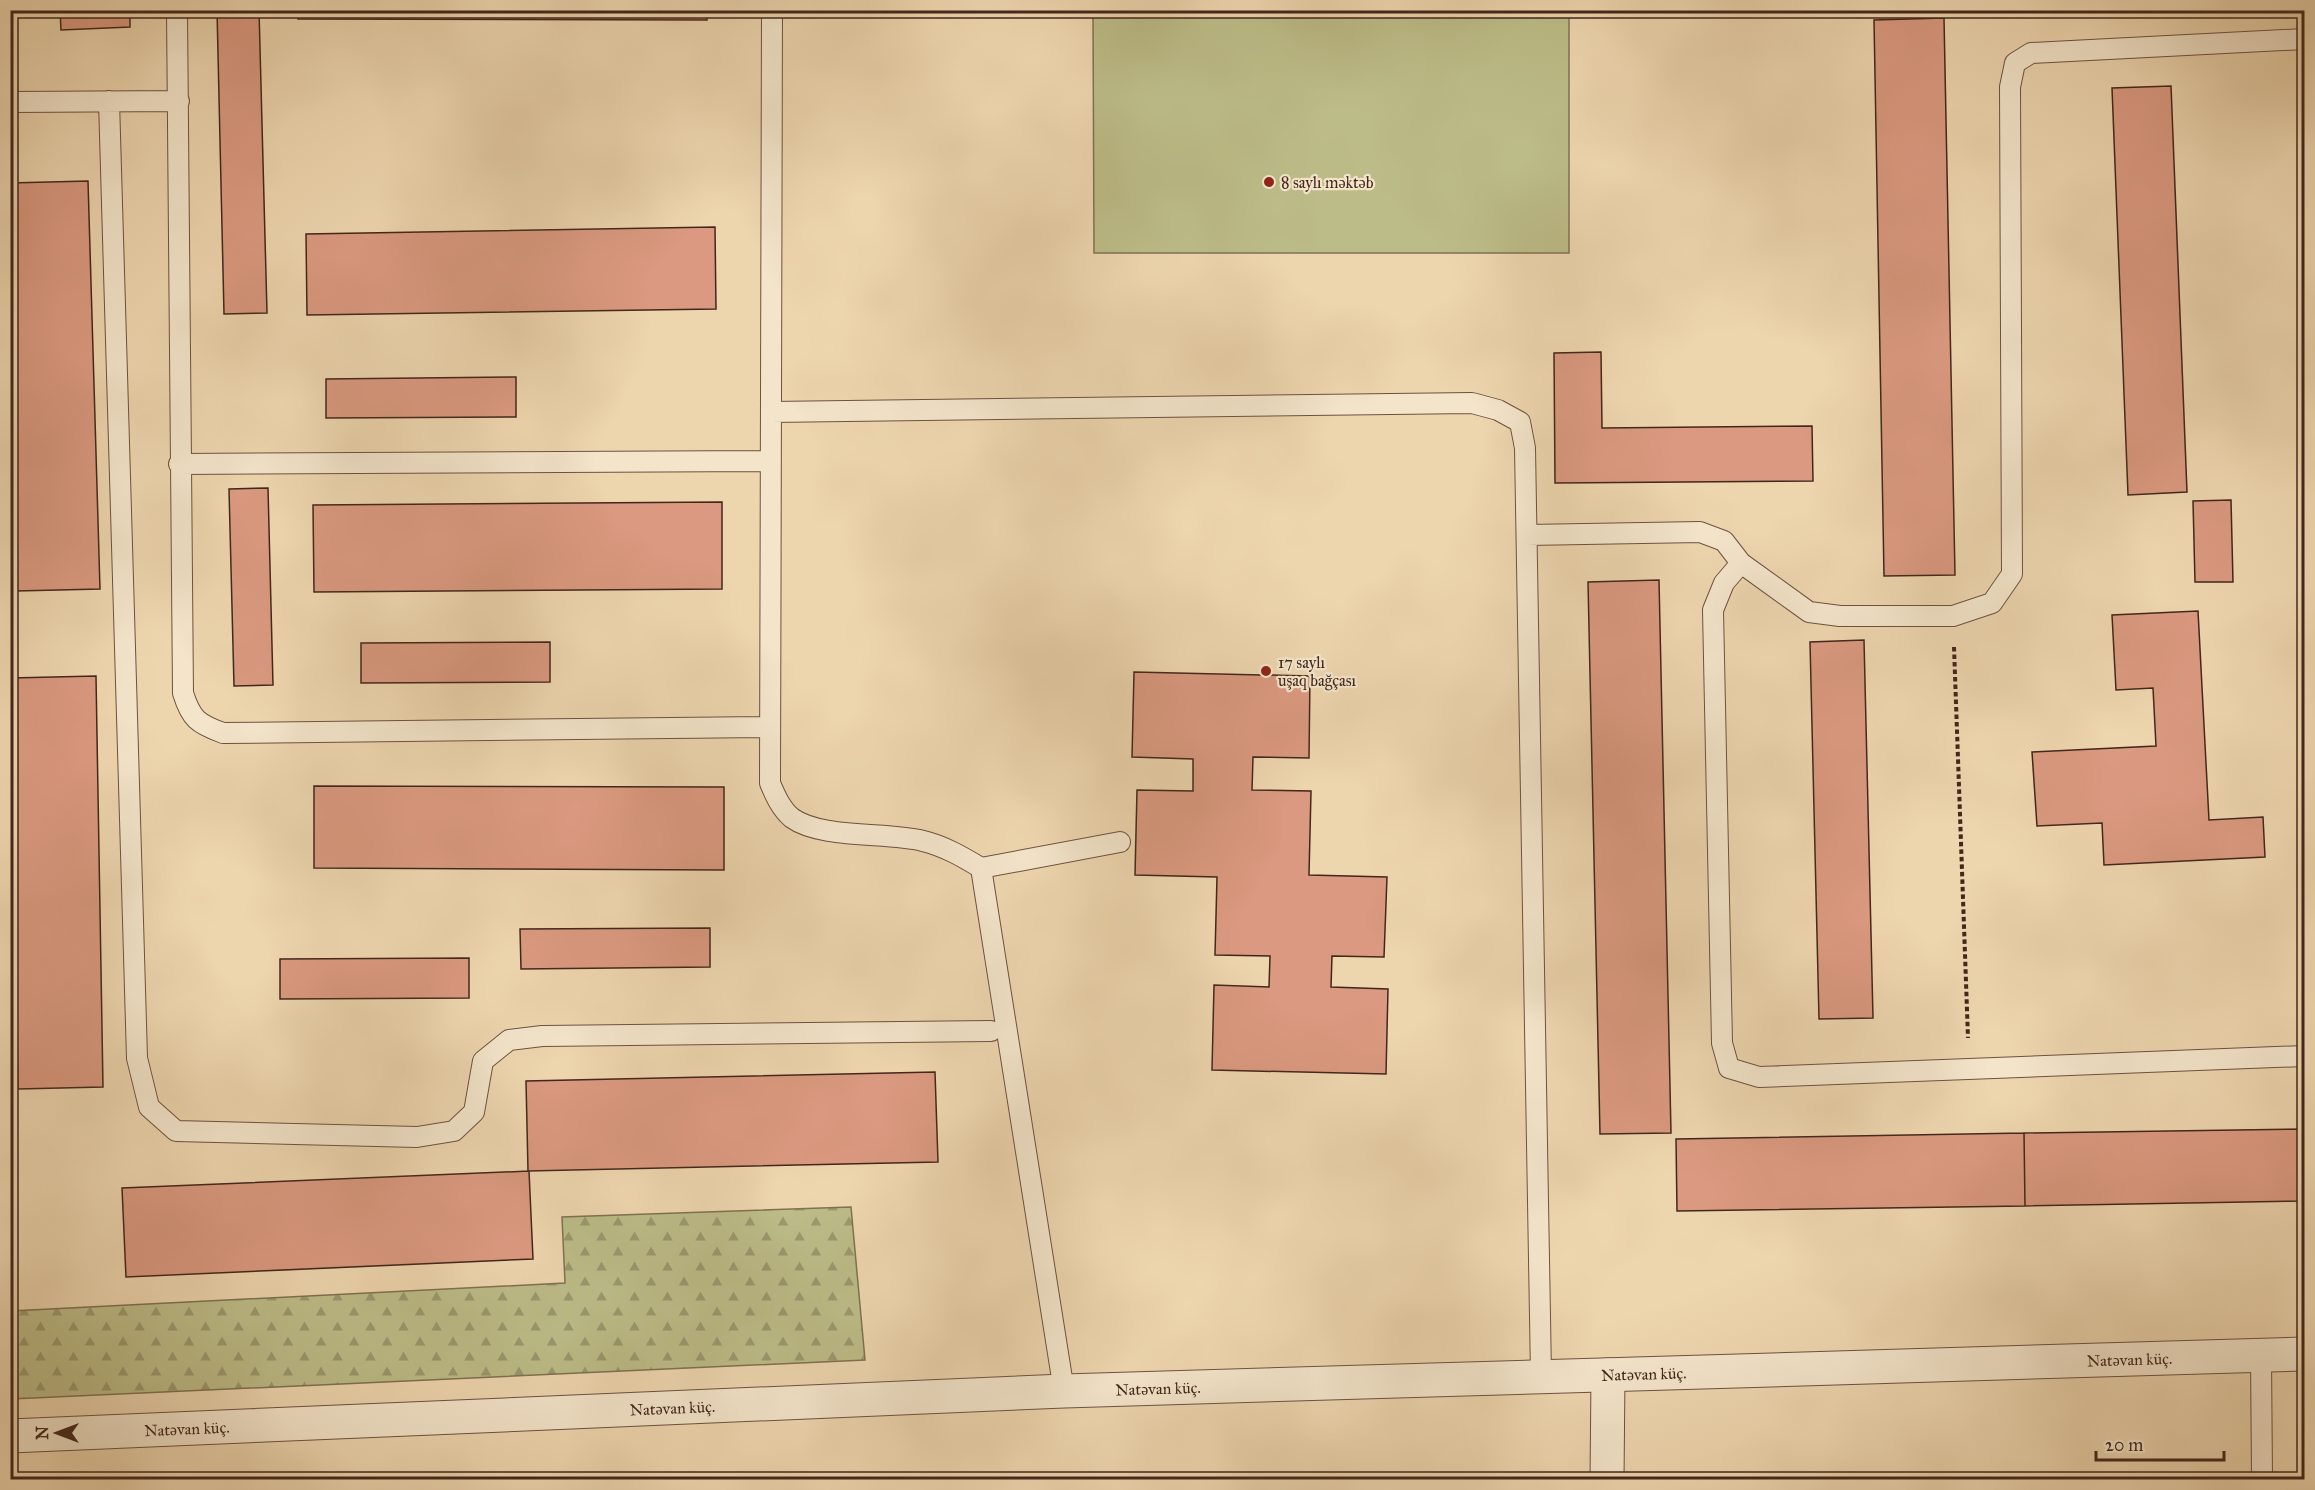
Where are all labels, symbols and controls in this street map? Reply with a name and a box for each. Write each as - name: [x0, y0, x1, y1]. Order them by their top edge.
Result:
- place label: 8 saylı məktəb: [1281, 173, 1374, 192]
- marker: 8 saylı məktəb: [1262, 175, 1276, 189]
- place label: 17 saylı uşaq bağçası: [1278, 653, 1357, 691]
- marker: 17 saylı uşaq bağçası: [1259, 664, 1273, 678]
- street label: Natəvan küç.: [2087, 1348, 2172, 1370]
- street label: Natəvan küç.: [1601, 1363, 1687, 1384]
- street label: Natəvan küç.: [1115, 1377, 1201, 1399]
- street label: Natəvan küç.: [629, 1396, 715, 1419]
- north arrow: [27, 1403, 87, 1463]
- street label: Natəvan küç.: [144, 1417, 230, 1440]
- scale bar: [2096, 1424, 2224, 1462]
- text: N: [33, 1426, 52, 1440]
- text: 20 m: [2105, 1434, 2143, 1456]

